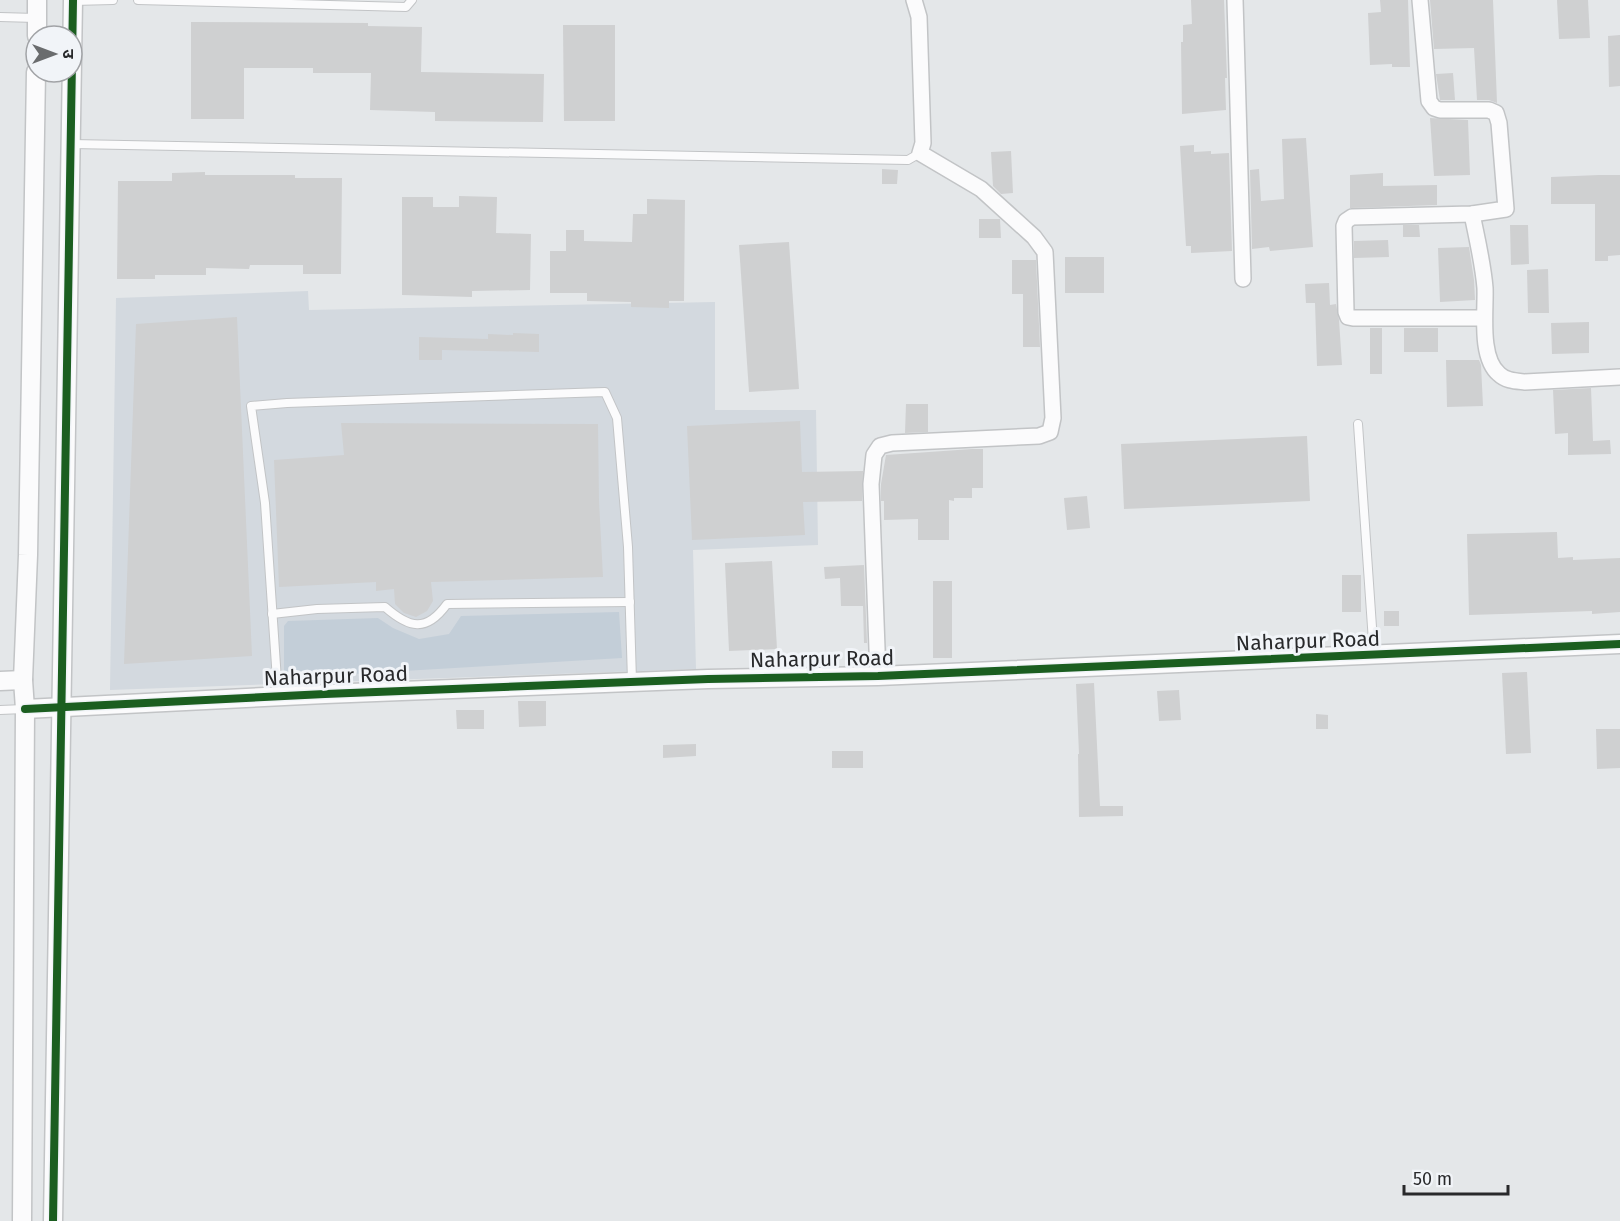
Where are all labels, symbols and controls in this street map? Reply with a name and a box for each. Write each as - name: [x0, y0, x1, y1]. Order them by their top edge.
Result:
- north arrow: [24, 24, 84, 84]
- text: उ: [59, 49, 78, 59]
- street label: Naharpur Road: [1235, 625, 1381, 657]
- street label: Naharpur Road: [750, 645, 894, 673]
- street label: Naharpur Road: [263, 660, 409, 692]
- scale bar: [1404, 1158, 1508, 1196]
- text: 50 m: [1413, 1168, 1452, 1190]

